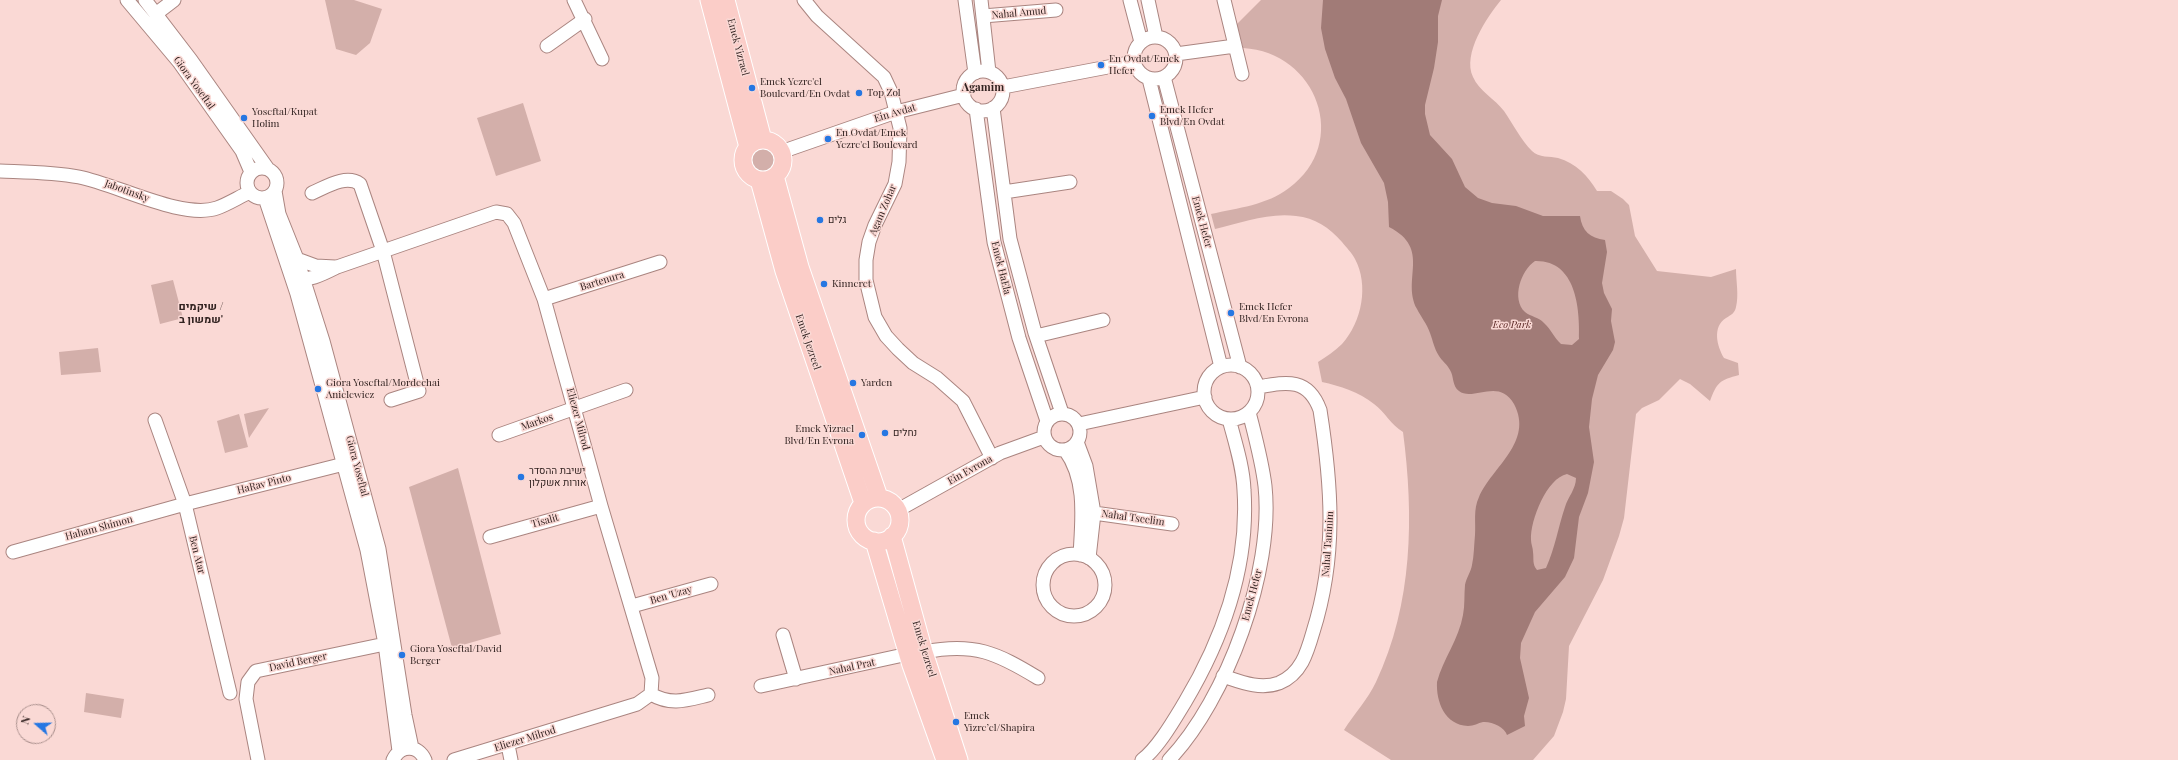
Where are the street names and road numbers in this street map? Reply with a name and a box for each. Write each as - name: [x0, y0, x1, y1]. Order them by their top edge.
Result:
- street label: Nahal Amud: [991, 5, 1047, 21]
- street label: Emek Yizrael: [725, 17, 751, 77]
- street label: Giora Yoseftal: [171, 54, 217, 112]
- street label: Ein Avdat: [873, 101, 917, 125]
- street label: Jabotinsky: [103, 177, 151, 205]
- street label: Agam Zohar: [867, 183, 899, 237]
- street label: Emek Hefer: [1189, 195, 1215, 249]
- street label: Emek HaEla: [989, 240, 1013, 296]
- street label: Bartenura: [579, 269, 625, 293]
- street label: Emek Jezreel: [793, 313, 823, 371]
- street label: Eliezer Milrod: [564, 387, 592, 451]
- street label: Markos: [519, 411, 555, 433]
- street label: Giora Yoseftal: [343, 434, 371, 498]
- street label: Ein Evrona: [946, 453, 994, 487]
- street label: HaRav Pinto: [236, 472, 292, 496]
- street label: Nahal Tseelim: [1101, 508, 1165, 528]
- street label: Nahal Taninim: [1320, 511, 1336, 577]
- street label: Tisalit: [530, 512, 560, 530]
- street label: Haham Shimon: [64, 513, 134, 543]
- street label: Ben Atar: [186, 535, 208, 575]
- street label: Emek Hefer: [1239, 568, 1265, 622]
- street label: Ben 'Uzay: [649, 583, 693, 607]
- street label: Emek Jezreel: [910, 619, 938, 679]
- street label: David Berger: [268, 650, 328, 674]
- street label: Nahal Prat: [828, 656, 876, 678]
- street label: Eliezer Milrod: [493, 724, 557, 754]

